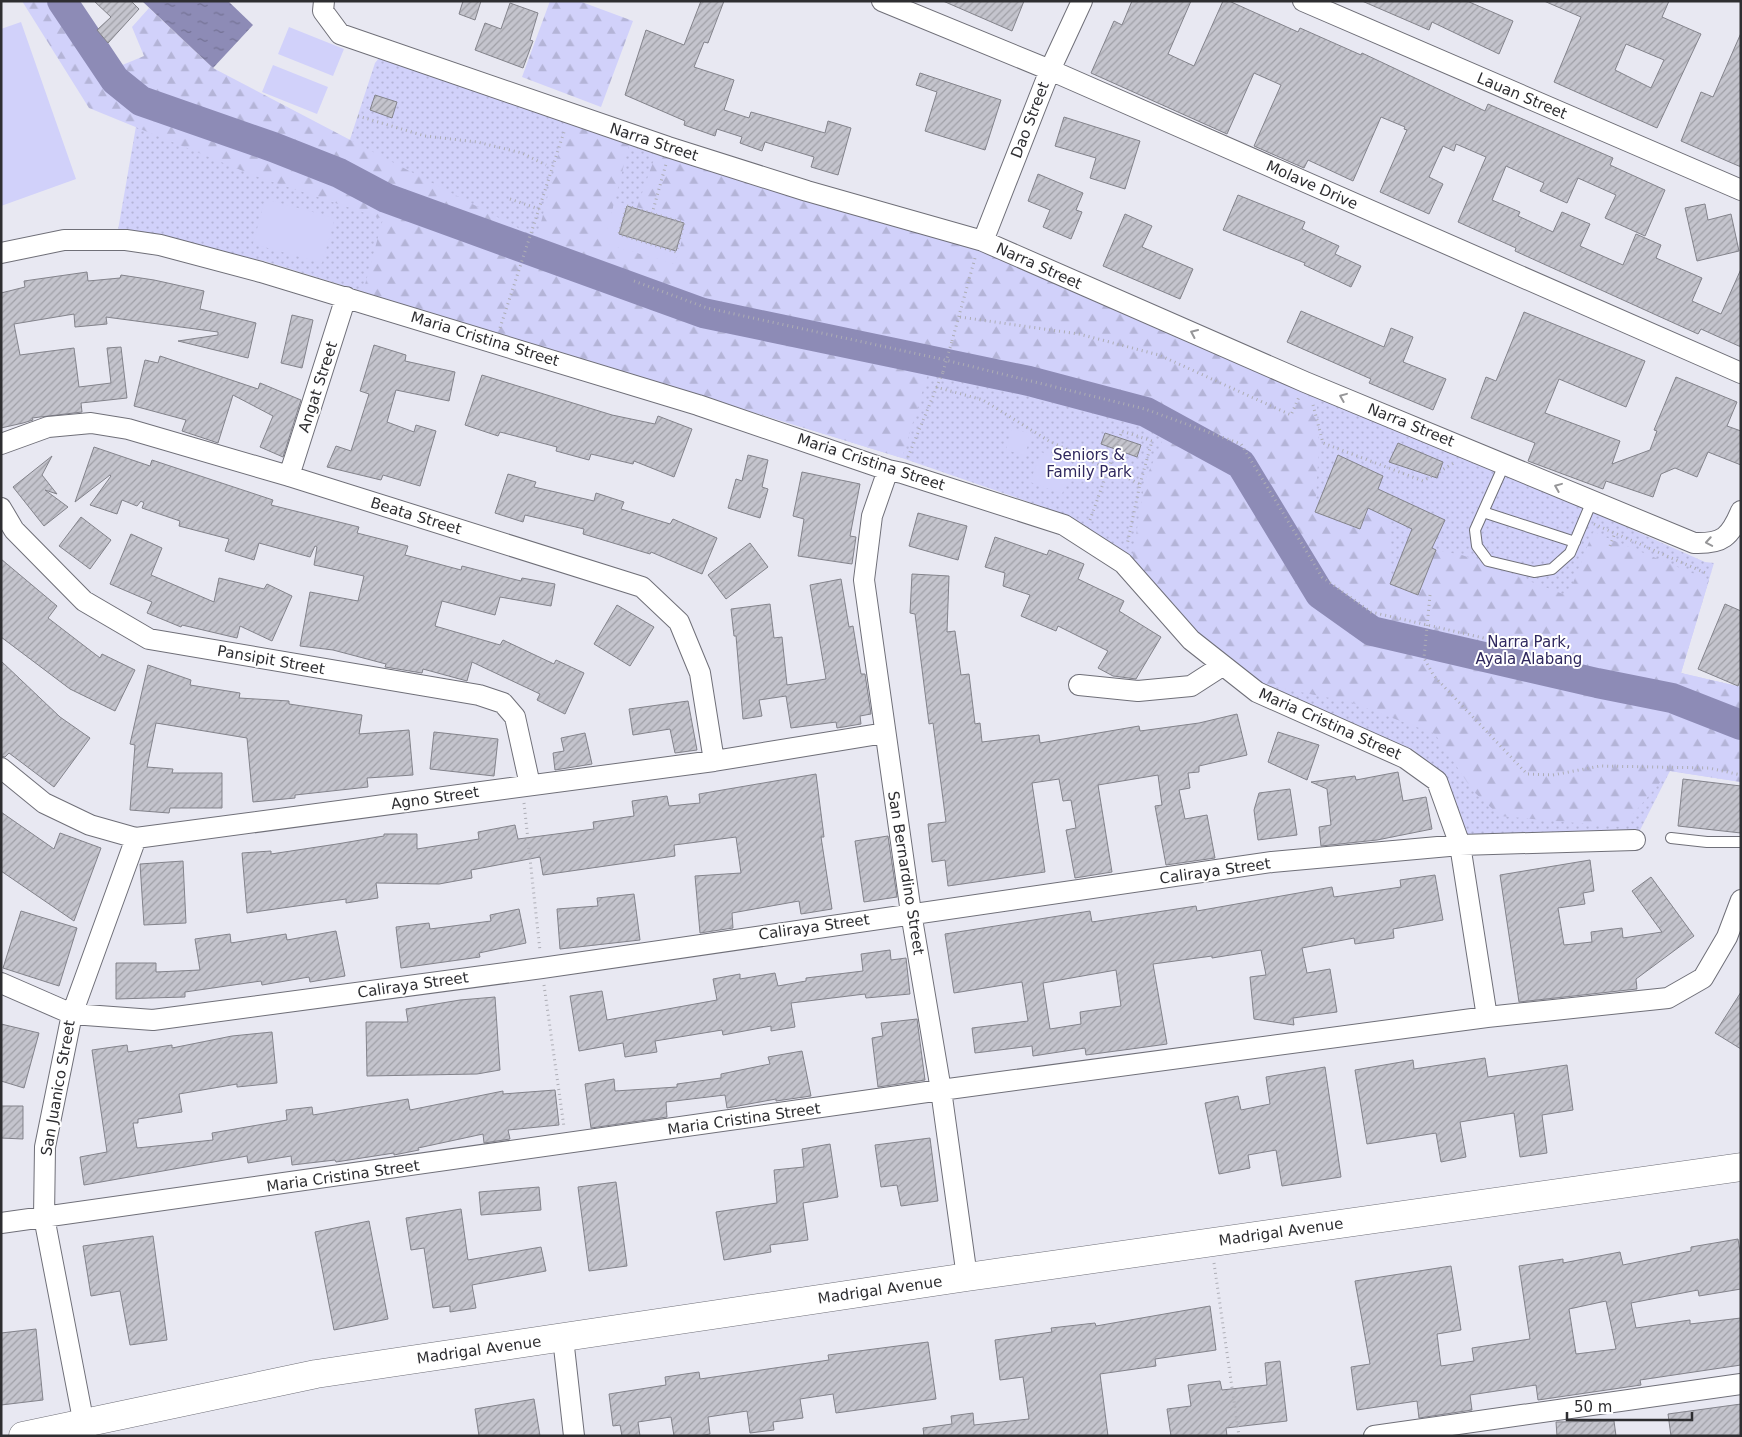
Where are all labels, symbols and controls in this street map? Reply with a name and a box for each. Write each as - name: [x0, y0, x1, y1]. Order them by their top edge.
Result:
- street label: Lauan Street: [1474, 69, 1570, 123]
- street label: Dao Street: [1007, 79, 1053, 161]
- street label: Narra Street: [607, 119, 701, 165]
- street label: Molave Drive: [1263, 157, 1361, 213]
- street label: Narra Street: [993, 239, 1085, 293]
- street label: Maria Cristina Street: [409, 308, 561, 370]
- one-way arrow: [1190, 329, 1199, 340]
- street label: Angat Street: [295, 339, 341, 435]
- one-way arrow: [1339, 393, 1348, 404]
- street label: Narra Street: [1365, 399, 1457, 451]
- street label: Maria Cristina Street: [795, 430, 947, 494]
- park label: Seniors & Family Park: [1046, 446, 1132, 481]
- one-way arrow: [1554, 483, 1563, 493]
- street label: Beata Street: [368, 494, 464, 538]
- one-way arrow: [1704, 536, 1712, 547]
- park label: Narra Park, Ayala Alabang: [1476, 633, 1582, 668]
- street label: Pansipit Street: [216, 642, 326, 678]
- street label: Maria Cristina Street: [1256, 684, 1404, 764]
- street label: Agno Street: [390, 783, 480, 813]
- street label: San Bernardino Street: [884, 790, 928, 956]
- street label: Caliraya Street: [1158, 854, 1272, 888]
- street label: Caliraya Street: [757, 910, 871, 944]
- street label: Caliraya Street: [356, 968, 470, 1002]
- street label: San Juanico Street: [37, 1019, 79, 1157]
- street label: Maria Cristina Street: [666, 1099, 822, 1139]
- street label: Maria Cristina Street: [265, 1156, 421, 1196]
- street label: Madrigal Avenue: [1218, 1214, 1344, 1250]
- street label: Madrigal Avenue: [817, 1272, 943, 1308]
- street label: Madrigal Avenue: [416, 1332, 542, 1368]
- scale bar: [1567, 1390, 1692, 1422]
- text: 50 m: [1574, 1398, 1612, 1416]

